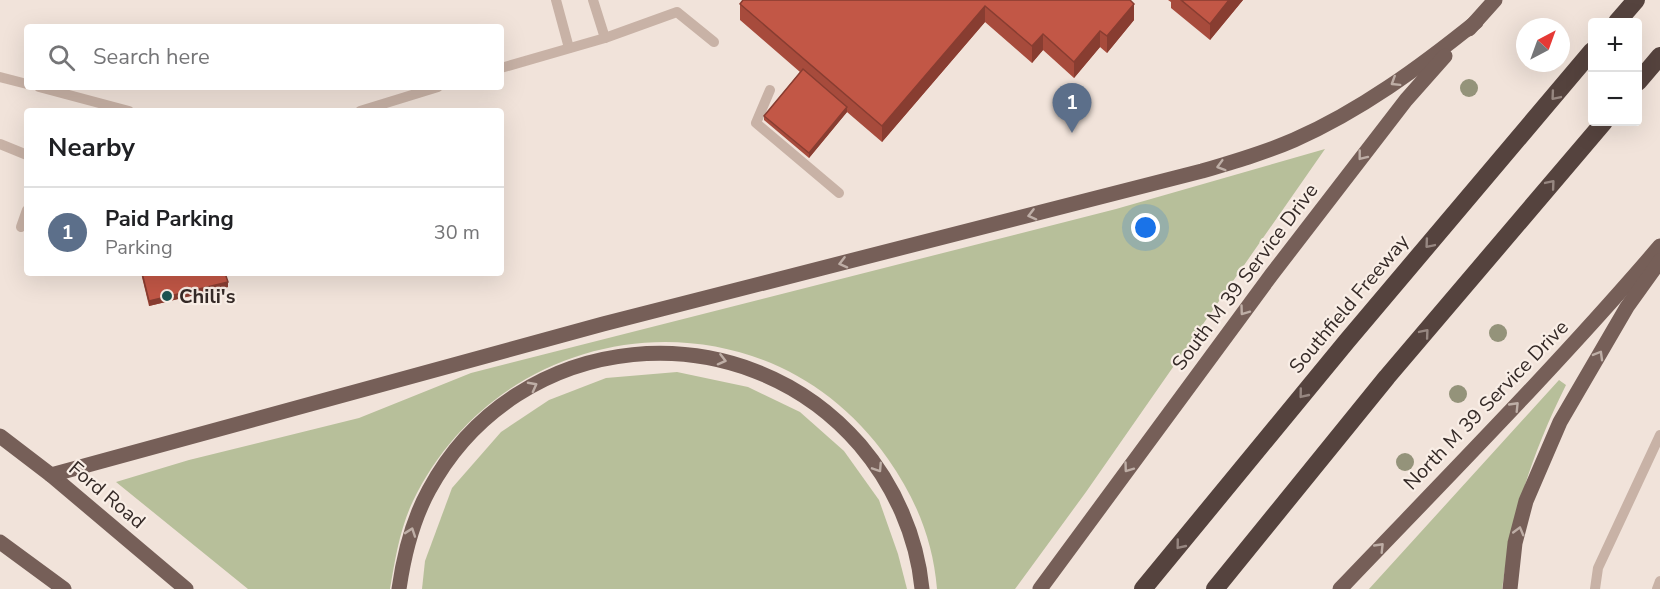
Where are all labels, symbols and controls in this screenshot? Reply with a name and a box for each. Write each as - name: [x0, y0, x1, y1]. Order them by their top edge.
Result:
- north arrow: [1516, 18, 1570, 72]
- map controls: [1588, 18, 1642, 126]
- button: +: [1588, 18, 1642, 72]
- search box: [24, 24, 504, 90]
- icon: search: [45, 41, 78, 74]
- text: Search here: [93, 42, 210, 72]
- button: −: [1588, 72, 1642, 126]
- one-way arrow: [1391, 74, 1402, 85]
- pin: 1: [1052, 84, 1092, 133]
- one-way arrow: [1551, 89, 1562, 100]
- text: Nearby: [48, 130, 135, 165]
- one-way arrow: [1359, 150, 1370, 161]
- one-way arrow: [1216, 159, 1227, 171]
- street label: South M 39 Service Drive: [1166, 178, 1324, 376]
- one-way arrow: [1544, 180, 1555, 191]
- text: Paid Parking: [105, 204, 234, 234]
- one-way arrow: [1027, 207, 1037, 220]
- your location: [1131, 213, 1160, 242]
- text: 1: [62, 219, 74, 246]
- text: 30 m: [434, 219, 480, 246]
- street label: Southfield Freeway: [1283, 228, 1416, 379]
- text: Parking: [105, 234, 173, 261]
- one-way arrow: [1425, 237, 1436, 248]
- one-way arrow: [838, 255, 848, 268]
- place label: Chili's: [179, 283, 236, 310]
- marker: Chili's: [160, 289, 174, 303]
- one-way arrow: [1240, 305, 1251, 316]
- street label: North M 39 Service Drive: [1398, 314, 1574, 496]
- one-way arrow: [1418, 329, 1429, 340]
- one-way arrow: [1592, 350, 1603, 361]
- one-way arrow: [716, 352, 726, 365]
- one-way arrow: [527, 382, 537, 393]
- one-way arrow: [1300, 387, 1311, 398]
- one-way arrow: [1507, 402, 1518, 413]
- street label: Ford Road: [63, 455, 151, 535]
- one-way arrow: [871, 462, 882, 473]
- one-way arrow: [1124, 462, 1135, 473]
- one-way arrow: [1511, 526, 1524, 536]
- one-way arrow: [404, 527, 417, 538]
- one-way arrow: [1176, 538, 1187, 549]
- one-way arrow: [1373, 543, 1384, 553]

